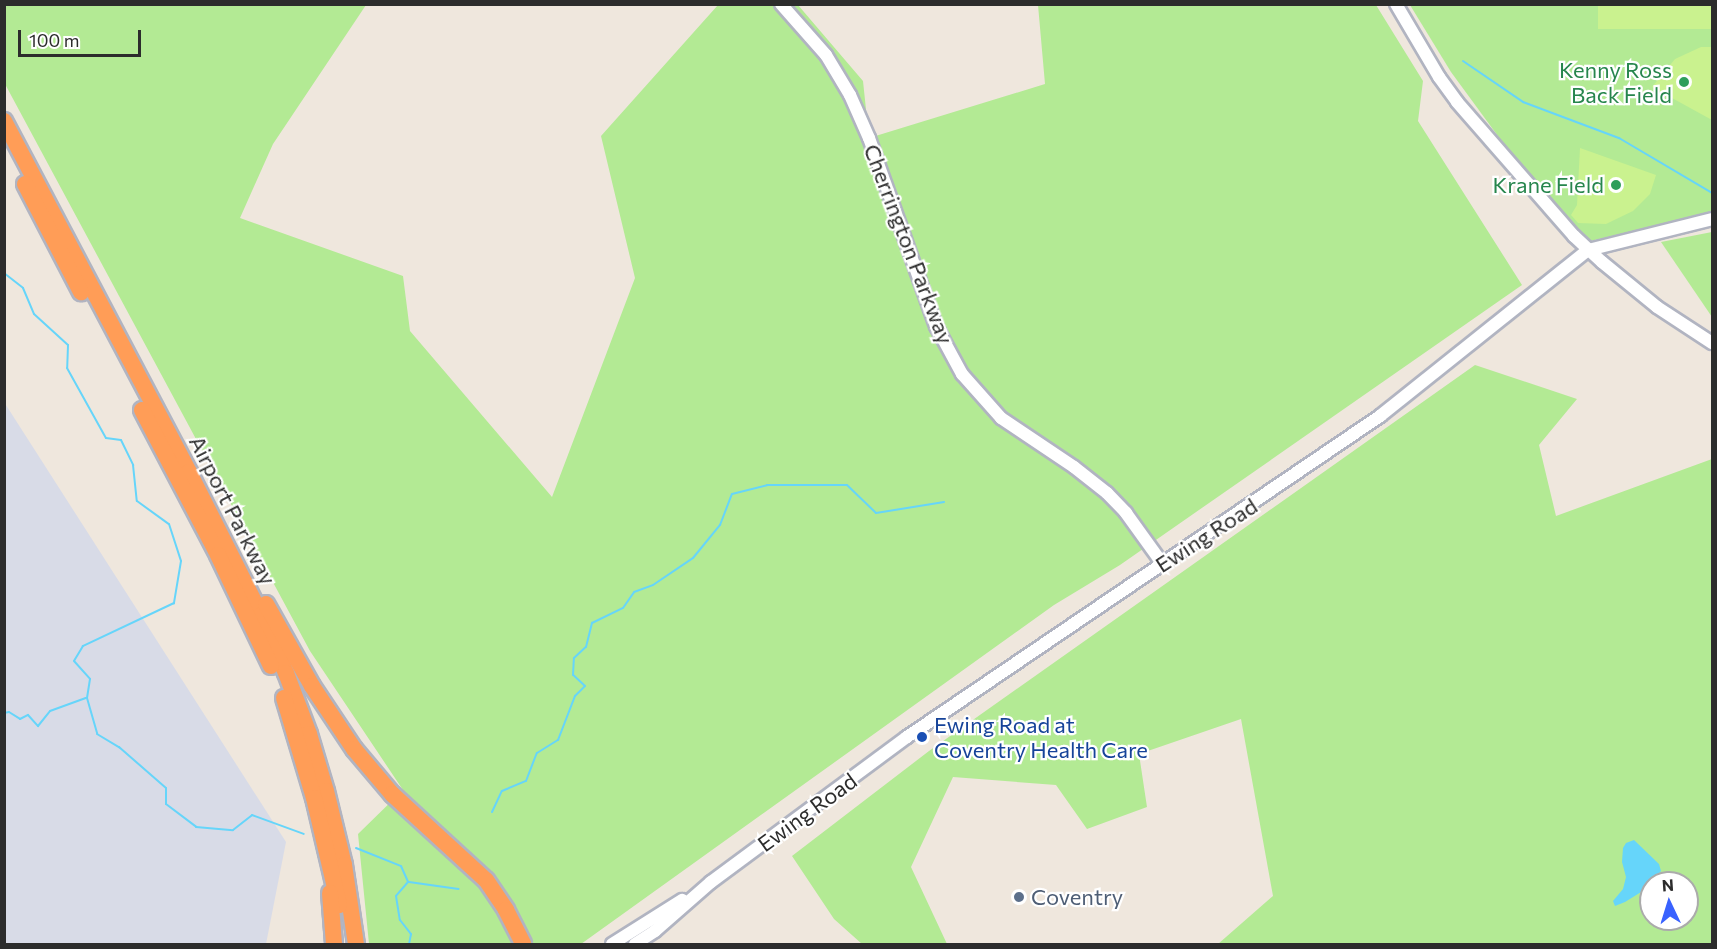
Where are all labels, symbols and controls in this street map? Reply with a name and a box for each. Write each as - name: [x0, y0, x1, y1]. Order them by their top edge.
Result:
- scale bar: [21, 18, 144, 56]
- text: 100 m: [29, 29, 79, 51]
- place label: Kenny Ross Back Field: [1559, 56, 1672, 107]
- marker: Kenny Ross Back Field: [1677, 75, 1691, 89]
- street label: Cherrington Parkway: [859, 140, 959, 348]
- place label: Krane Field: [1493, 172, 1604, 198]
- marker: Krane Field: [1609, 178, 1623, 192]
- street label: Airport Parkway: [184, 431, 282, 589]
- street label: Ewing Road: [1150, 492, 1262, 578]
- place label: Ewing Road at Coventry Health Care: [934, 711, 1148, 762]
- marker: Ewing Road at Coventry Health Care: [915, 730, 929, 744]
- street label: Ewing Road: [752, 767, 862, 857]
- north arrow: [1639, 871, 1699, 931]
- text: N: [1661, 875, 1674, 894]
- place label: Coventry: [1031, 884, 1123, 910]
- marker: Coventry: [1012, 890, 1026, 904]

